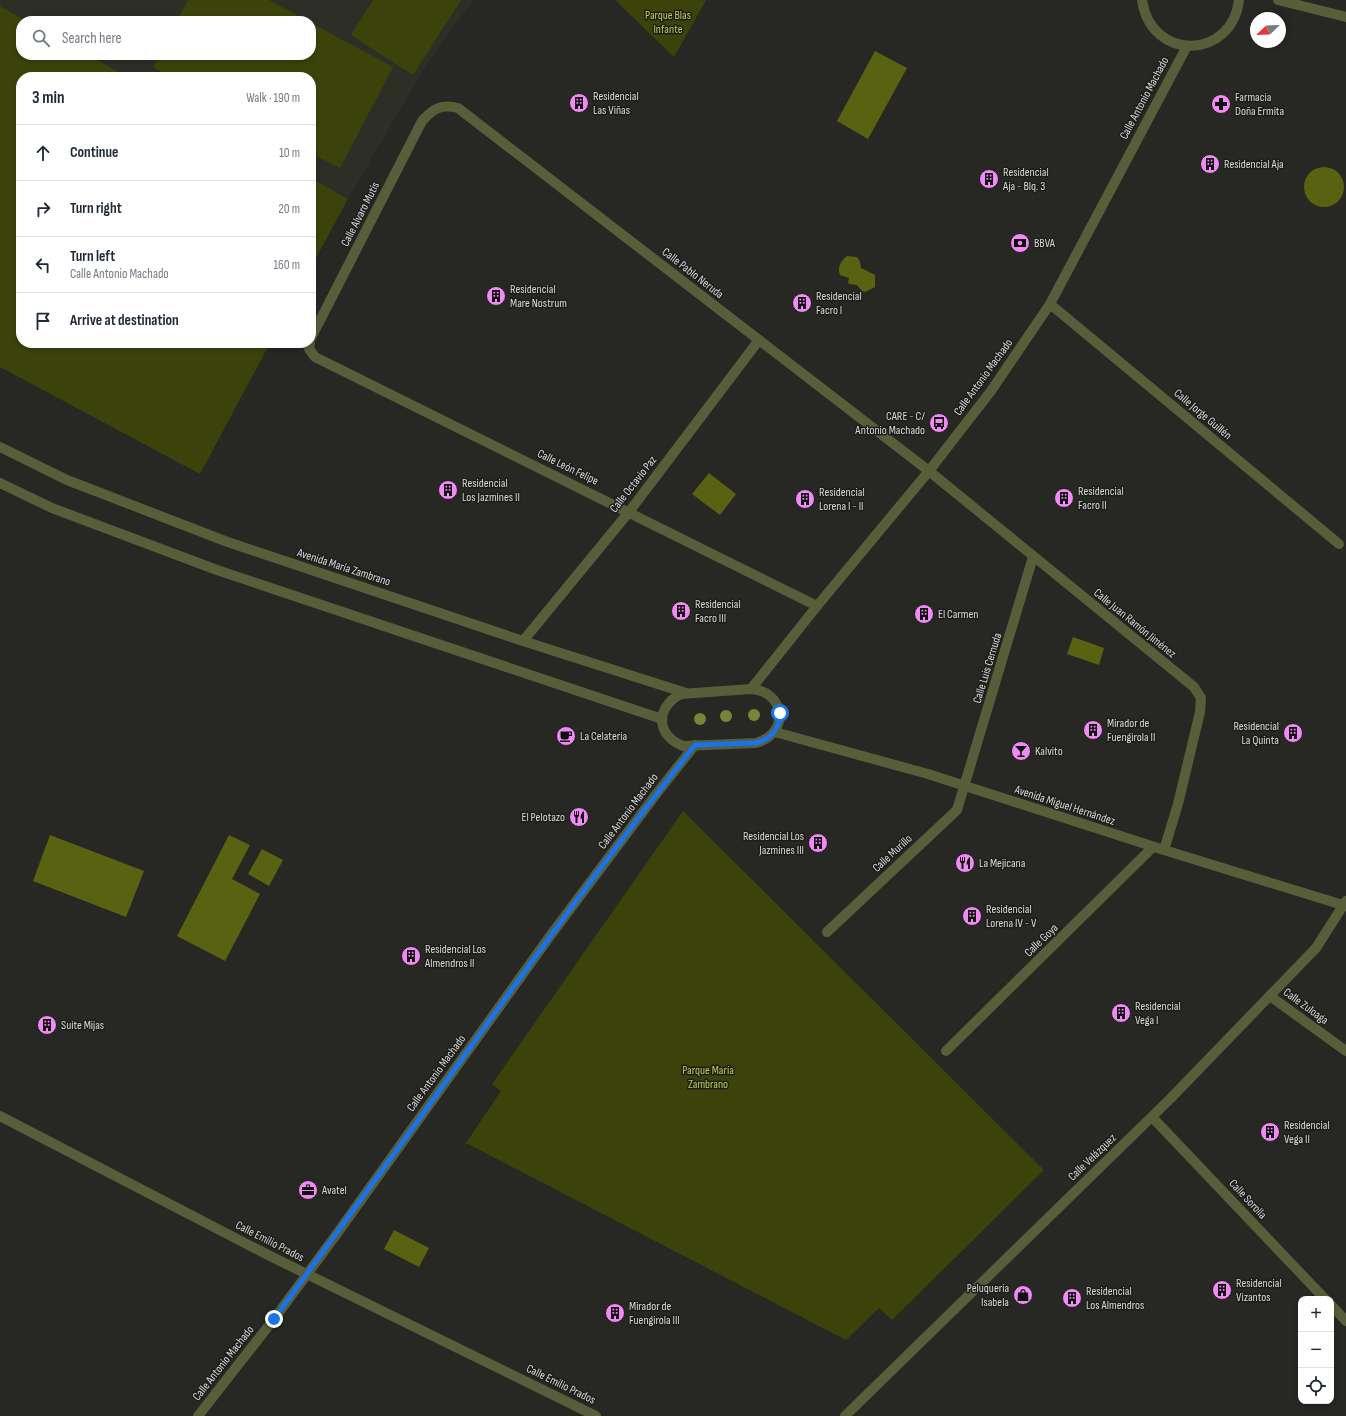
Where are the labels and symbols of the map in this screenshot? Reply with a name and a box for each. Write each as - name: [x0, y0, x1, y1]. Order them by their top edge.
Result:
- park label: Parque Blas Infante: [645, 8, 691, 37]
- north arrow: [1250, 12, 1286, 48]
- street label: Calle Antonio Machado: [1116, 54, 1172, 142]
- place label: Residencial Las Viñas: [593, 89, 639, 118]
- place label: Farmacia Doña Ermita: [1235, 90, 1284, 119]
- building icon: Residencial Las Viñas: [568, 92, 590, 114]
- pharmacy icon: Farmacia Doña Ermita: [1210, 93, 1232, 115]
- building icon: Residencial Aja: [1199, 153, 1221, 175]
- place label: Residencial Aja: [1224, 157, 1284, 172]
- place label: Residencial Aja - Blq. 3: [1002, 165, 1049, 194]
- building icon: Residencial Aja - Blq. 3: [978, 168, 1000, 190]
- street label: Calle Alvaro Mutis: [338, 179, 383, 249]
- bank icon: BBVA: [1009, 232, 1031, 254]
- place label: BBVA: [1034, 236, 1056, 251]
- street label: Calle Pablo Neruda: [659, 245, 727, 302]
- place label: Residencial Mare Nostrum: [510, 282, 567, 311]
- building icon: Residencial Mare Nostrum: [485, 285, 507, 307]
- place label: Residencial Facro I: [816, 289, 862, 318]
- building icon: Residencial Facro I: [791, 292, 813, 314]
- street label: Calle Antonio Machado: [951, 336, 1016, 419]
- street label: Calle Jorge Guillén: [1171, 386, 1235, 443]
- place label: CARE - C/ Antonio Machado: [854, 409, 925, 438]
- bus stop icon: CARE - C/ Antonio Machado: [928, 412, 950, 434]
- street label: Calle León Felipe: [535, 446, 601, 489]
- street label: Calle Octavio Paz: [607, 452, 661, 516]
- place label: Residencial Los Jazmines II: [462, 476, 520, 505]
- building icon: Residencial Los Jazmines II: [437, 479, 459, 501]
- place label: Residencial Facro II: [1078, 484, 1124, 513]
- place label: Residencial Lorena I - II: [819, 485, 865, 514]
- building icon: Residencial Facro II: [1053, 487, 1075, 509]
- building icon: Residencial Lorena I - II: [794, 488, 816, 510]
- street label: Avenida María Zambrano: [294, 545, 392, 590]
- street label: Calle Juan Ramón Jiménez: [1090, 586, 1179, 662]
- place label: Residencial Facro III: [695, 597, 741, 626]
- building icon: Residencial Facro III: [670, 600, 692, 622]
- building icon: El Carmen: [913, 603, 935, 625]
- place label: El Carmen: [938, 607, 978, 622]
- street label: Calle Luis Cernuda: [970, 631, 1005, 705]
- route start: [771, 704, 789, 722]
- place label: Mirador de Fuengirola II: [1107, 716, 1155, 745]
- building icon: Mirador de Fuengirola II: [1082, 719, 1104, 741]
- place label: Residencial La Quinta: [1233, 719, 1279, 748]
- building icon: Residencial La Quinta: [1282, 722, 1304, 744]
- cafe icon: La Celateria: [555, 725, 577, 747]
- place label: La Celateria: [580, 729, 627, 744]
- bar icon: Kalvito: [1010, 740, 1032, 762]
- place label: Kalvito: [1035, 744, 1063, 759]
- street label: Calle Antonio Machado: [595, 770, 662, 852]
- street label: Avenida Miguel Hernández: [1012, 782, 1118, 829]
- restaurant icon: El Pelotazo: [568, 806, 590, 828]
- place label: El Pelotazo: [521, 810, 565, 825]
- place label: Residencial Los Jazmines III: [743, 829, 804, 858]
- street label: Calle Murillo: [869, 831, 915, 875]
- building icon: Residencial Los Jazmines III: [807, 832, 829, 854]
- restaurant icon: La Mejicana: [954, 852, 976, 874]
- place label: La Mejicana: [979, 856, 1026, 871]
- place label: Residencial Lorena IV - V: [986, 902, 1037, 931]
- building icon: Residencial Lorena IV - V: [961, 905, 983, 927]
- street label: Calle Goya: [1021, 920, 1062, 960]
- place label: Residencial Los Almendros II: [424, 942, 486, 971]
- building icon: Residencial Los Almendros II: [400, 945, 422, 967]
- street label: Calle Zuloaga: [1280, 985, 1332, 1028]
- place label: Residencial Vega I: [1135, 999, 1181, 1028]
- building icon: Residencial Vega I: [1110, 1002, 1132, 1024]
- building icon: Suite Mijas: [36, 1014, 58, 1036]
- place label: Suite Mijas: [61, 1018, 104, 1033]
- street label: Calle Antonio Machado: [404, 1032, 469, 1115]
- park label: Parque María Zambrano: [682, 1063, 734, 1092]
- place label: Residencial Vega II: [1284, 1118, 1330, 1147]
- building icon: Residencial Vega II: [1259, 1121, 1281, 1143]
- street label: Calle Velázquez: [1065, 1130, 1120, 1184]
- street label: Calle Sorolla: [1225, 1176, 1270, 1223]
- office icon: Avatel: [297, 1179, 319, 1201]
- place label: Avatel: [321, 1183, 347, 1198]
- street label: Calle Emilio Prados: [233, 1218, 307, 1265]
- place label: Residencial Vizantos: [1236, 1276, 1282, 1305]
- building icon: Residencial Vizantos: [1211, 1279, 1233, 1301]
- place label: Peluqueria Isabela: [967, 1281, 1009, 1310]
- shop icon: Peluqueria Isabela: [1012, 1284, 1034, 1306]
- place label: Residencial Los Almendros: [1086, 1284, 1144, 1313]
- building icon: Residencial Los Almendros: [1061, 1287, 1083, 1309]
- place label: Mirador de Fuengirola III: [629, 1299, 680, 1328]
- building icon: Mirador de Fuengirola III: [604, 1302, 626, 1324]
- route end: [265, 1310, 283, 1328]
- street label: Calle Antonio Machado: [189, 1323, 257, 1404]
- street label: Calle Emilio Prados: [524, 1361, 598, 1408]

